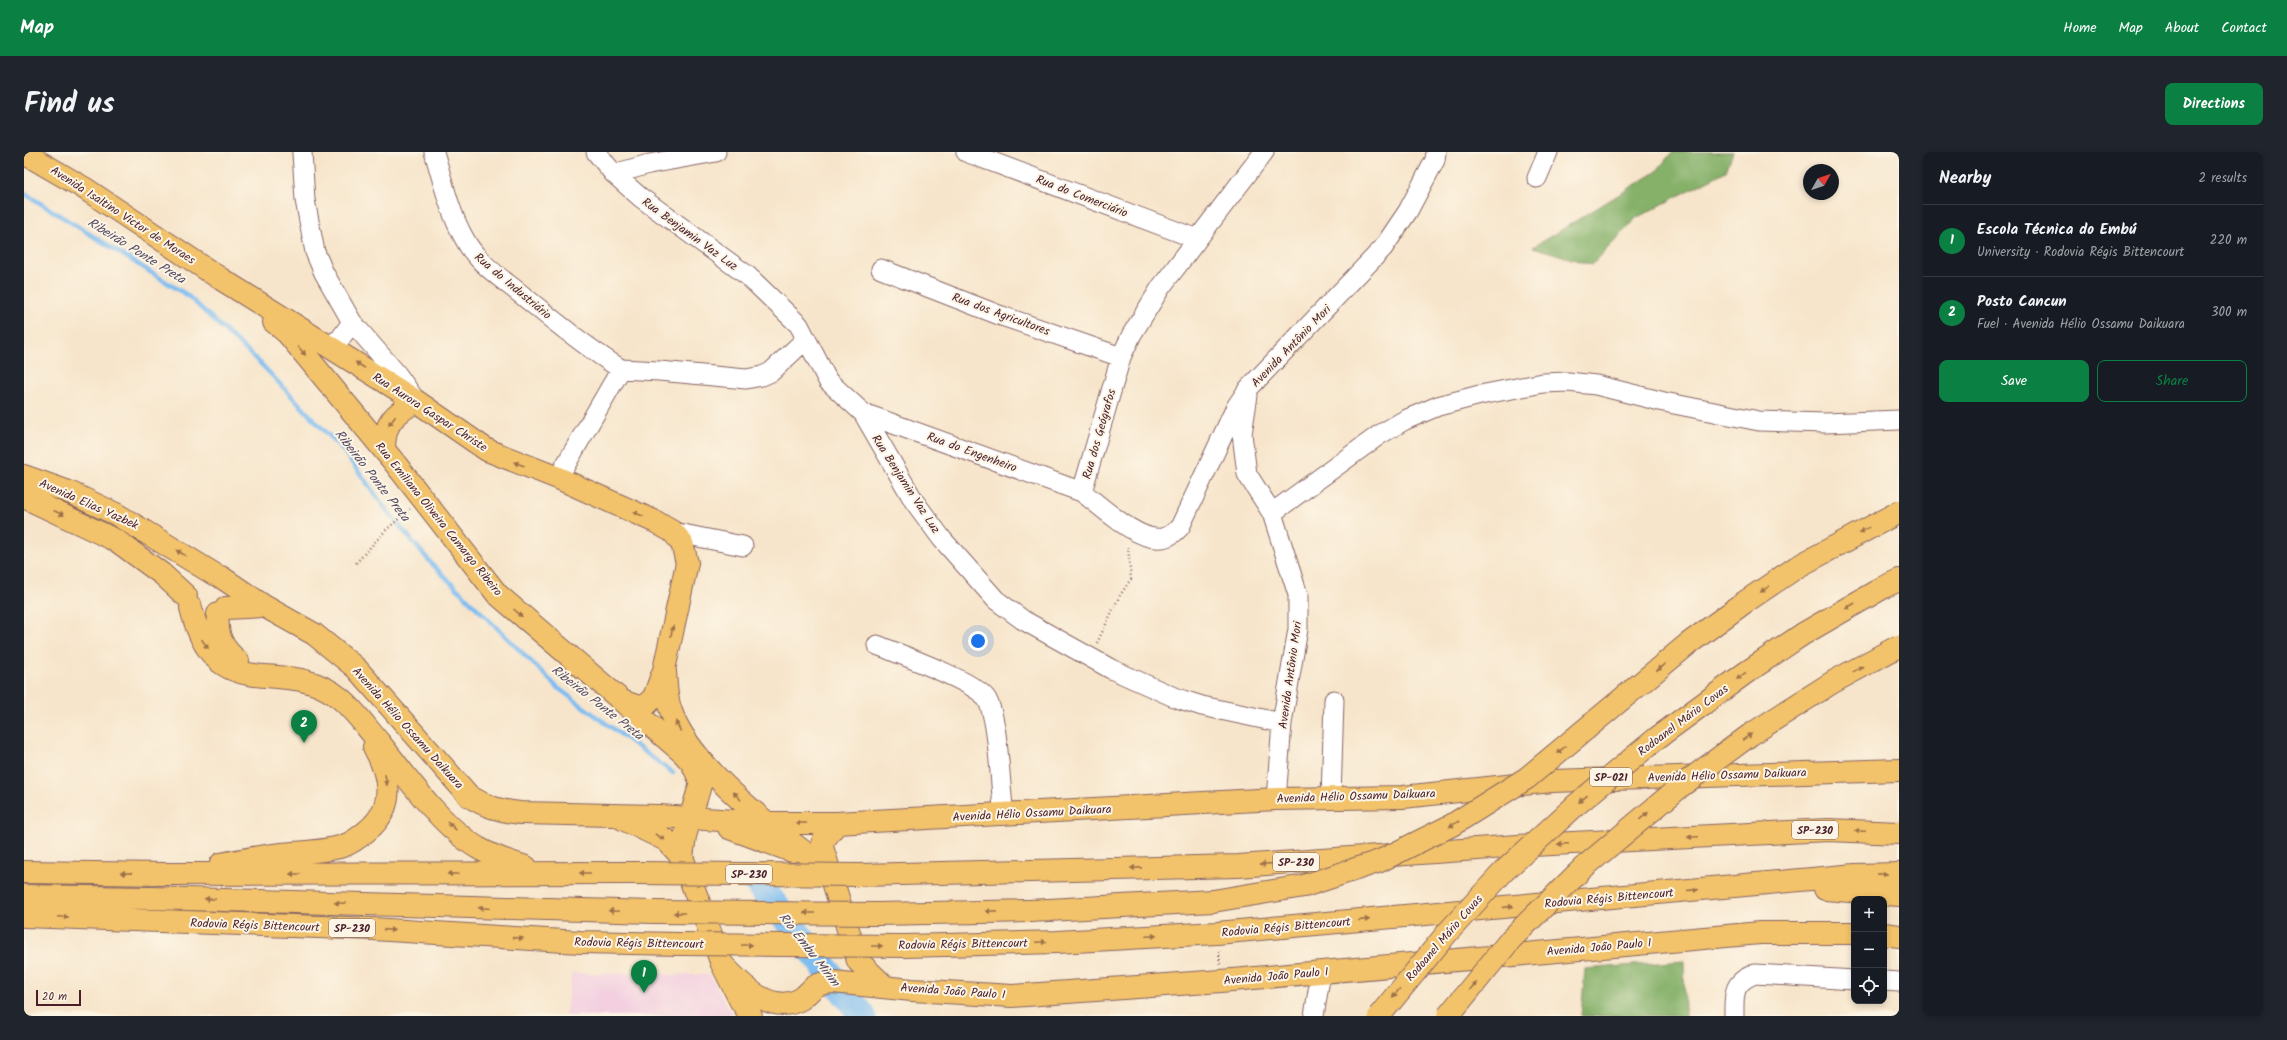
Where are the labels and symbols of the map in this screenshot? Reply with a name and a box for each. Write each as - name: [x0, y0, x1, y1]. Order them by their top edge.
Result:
- street label: Avenida Isaltino Victor de Moraes: [46, 161, 199, 270]
- north arrow: [1803, 164, 1839, 200]
- street label: Rua do Comerciário: [1033, 170, 1131, 223]
- street label: Rua Benjamin Vaz Luz: [638, 193, 742, 276]
- water label: Ribeirão Ponte Preta: [83, 213, 190, 290]
- street label: Rua do Industriário: [470, 248, 556, 324]
- street label: Rua dos Agricultores: [949, 288, 1052, 341]
- street label: Avenida Antônio Mori: [1247, 300, 1337, 392]
- one-way arrow: [298, 346, 307, 357]
- one-way arrow: [354, 361, 365, 369]
- street label: Rua Aurora Gaspar Christe: [368, 368, 492, 457]
- street label: Rua dos Geógrafos: [1078, 387, 1121, 482]
- one-way arrow: [388, 415, 396, 426]
- water label: Ribeirão Ponte Preta: [329, 425, 415, 527]
- street label: Rua do Engenheiro: [924, 427, 1019, 478]
- street label: Rua Benjamin Vaz Luz: [866, 431, 945, 538]
- street label: Rua Emiliana Oliveira Camargo Ribeiro: [370, 438, 507, 601]
- one-way arrow: [512, 460, 524, 466]
- street label: Avenida Elias Yazbek: [36, 474, 142, 535]
- one-way arrow: [54, 510, 65, 516]
- one-way arrow: [633, 511, 644, 517]
- one-way arrow: [1858, 527, 1870, 533]
- one-way arrow: [175, 550, 187, 557]
- one-way arrow: [1759, 585, 1770, 593]
- one-way arrow: [1844, 603, 1856, 610]
- one-way arrow: [513, 608, 523, 618]
- street label: Avenida Antônio Mori: [1274, 619, 1308, 730]
- one-way arrow: [670, 625, 676, 638]
- your location: [968, 631, 988, 651]
- one-way arrow: [201, 639, 209, 650]
- water label: Ribeirão Ponte Preta: [546, 660, 649, 747]
- street label: Avenida Hélio Ossamu Daikuara: [347, 663, 468, 794]
- one-way arrow: [1656, 663, 1666, 672]
- one-way arrow: [1852, 665, 1864, 672]
- one-way arrow: [1736, 672, 1746, 680]
- street label: Rodoanel Mário Covas: [1634, 680, 1733, 761]
- pin: 2: [291, 710, 317, 743]
- one-way arrow: [675, 721, 681, 732]
- one-way arrow: [1742, 733, 1753, 741]
- one-way arrow: [1556, 746, 1567, 755]
- street label: Avenida Hélio Ossamu Daikuara: [1647, 763, 1807, 788]
- road number: SP-021: [1590, 768, 1632, 786]
- one-way arrow: [384, 774, 390, 786]
- street label: Avenida Hélio Ossamu Daikuara: [1276, 784, 1436, 809]
- one-way arrow: [732, 791, 742, 801]
- one-way arrow: [1578, 795, 1589, 804]
- street label: Avenida Hélio Ossamu Daikuara: [952, 800, 1112, 827]
- one-way arrow: [1639, 812, 1650, 821]
- one-way arrow: [794, 820, 807, 826]
- one-way arrow: [1448, 820, 1460, 827]
- one-way arrow: [447, 821, 457, 831]
- road number: SP-230: [1792, 821, 1838, 839]
- one-way arrow: [1853, 828, 1866, 834]
- one-way arrow: [1687, 833, 1699, 840]
- one-way arrow: [654, 834, 666, 841]
- one-way arrow: [1557, 840, 1569, 847]
- road number: SP-230: [1273, 853, 1319, 871]
- one-way arrow: [1260, 861, 1272, 868]
- road number: SP-230: [726, 865, 772, 883]
- one-way arrow: [1130, 865, 1142, 872]
- one-way arrow: [119, 870, 132, 876]
- one-way arrow: [578, 870, 591, 876]
- one-way arrow: [288, 871, 301, 877]
- one-way arrow: [446, 871, 459, 877]
- one-way arrow: [1876, 871, 1889, 877]
- street label: Rodovia Régis Bittencourt: [1544, 883, 1675, 914]
- one-way arrow: [1687, 887, 1699, 894]
- street label: Rodoanel Mário Covas: [1401, 891, 1488, 986]
- one-way arrow: [204, 896, 216, 903]
- one-way arrow: [334, 900, 346, 907]
- one-way arrow: [478, 904, 490, 911]
- one-way arrow: [1502, 904, 1514, 910]
- one-way arrow: [607, 908, 620, 914]
- water label: Rio Embu Mirim: [773, 908, 846, 993]
- one-way arrow: [985, 908, 997, 915]
- one-way arrow: [673, 909, 685, 916]
- one-way arrow: [803, 910, 815, 917]
- street label: Rodovia Régis Bittencourt: [1221, 912, 1352, 943]
- one-way arrow: [57, 914, 70, 920]
- street label: Rodovia Régis Bittencourt: [190, 914, 320, 937]
- one-way arrow: [1358, 916, 1370, 923]
- road number: SP-230: [329, 919, 375, 937]
- one-way arrow: [383, 927, 395, 934]
- street label: Rodovia Régis Bittencourt: [574, 933, 704, 954]
- one-way arrow: [1145, 933, 1157, 940]
- street label: Avenida João Paulo I: [1546, 933, 1653, 962]
- street label: Rodovia Régis Bittencourt: [898, 934, 1028, 955]
- one-way arrow: [512, 935, 524, 942]
- one-way arrow: [1035, 939, 1048, 945]
- one-way arrow: [741, 942, 754, 948]
- one-way arrow: [871, 943, 884, 949]
- pin: 1: [631, 960, 657, 993]
- street label: Avenida João Paulo I: [1223, 962, 1330, 991]
- street label: Avenida João Paulo I: [900, 978, 1006, 1005]
- one-way arrow: [1468, 980, 1477, 991]
- scale bar: [36, 988, 81, 1007]
- one-way arrow: [1392, 988, 1401, 999]

